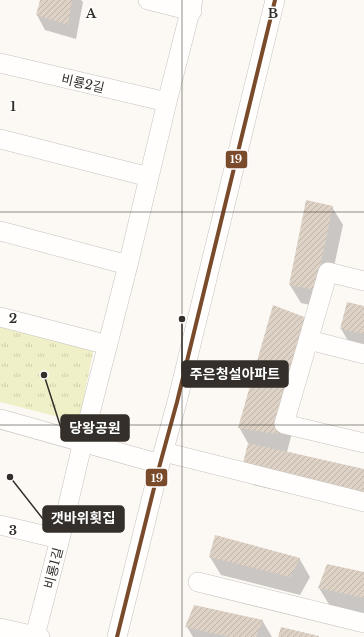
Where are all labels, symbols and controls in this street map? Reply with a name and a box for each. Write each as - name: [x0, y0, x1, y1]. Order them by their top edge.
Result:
- text: A: [85, 5, 97, 22]
- text: B: [268, 5, 278, 22]
- street label: 비룡2길: [60, 70, 106, 97]
- text: 1: [10, 98, 16, 115]
- line badge: 19: [225, 150, 248, 169]
- text: 19: [230, 152, 242, 166]
- text: 2: [9, 310, 17, 327]
- callout: 주은청설아파트: [182, 361, 288, 387]
- text: 주은청설아파트: [190, 365, 280, 383]
- callout: 당왕공원: [61, 415, 129, 441]
- text: 당왕공원: [69, 419, 121, 437]
- line badge: 19: [145, 468, 168, 487]
- text: 19: [151, 471, 163, 485]
- callout: 갯바위횟집: [43, 506, 124, 532]
- text: 갯바위횟집: [51, 509, 115, 527]
- text: 3: [9, 522, 17, 539]
- street label: 비룡1길: [40, 546, 67, 590]

